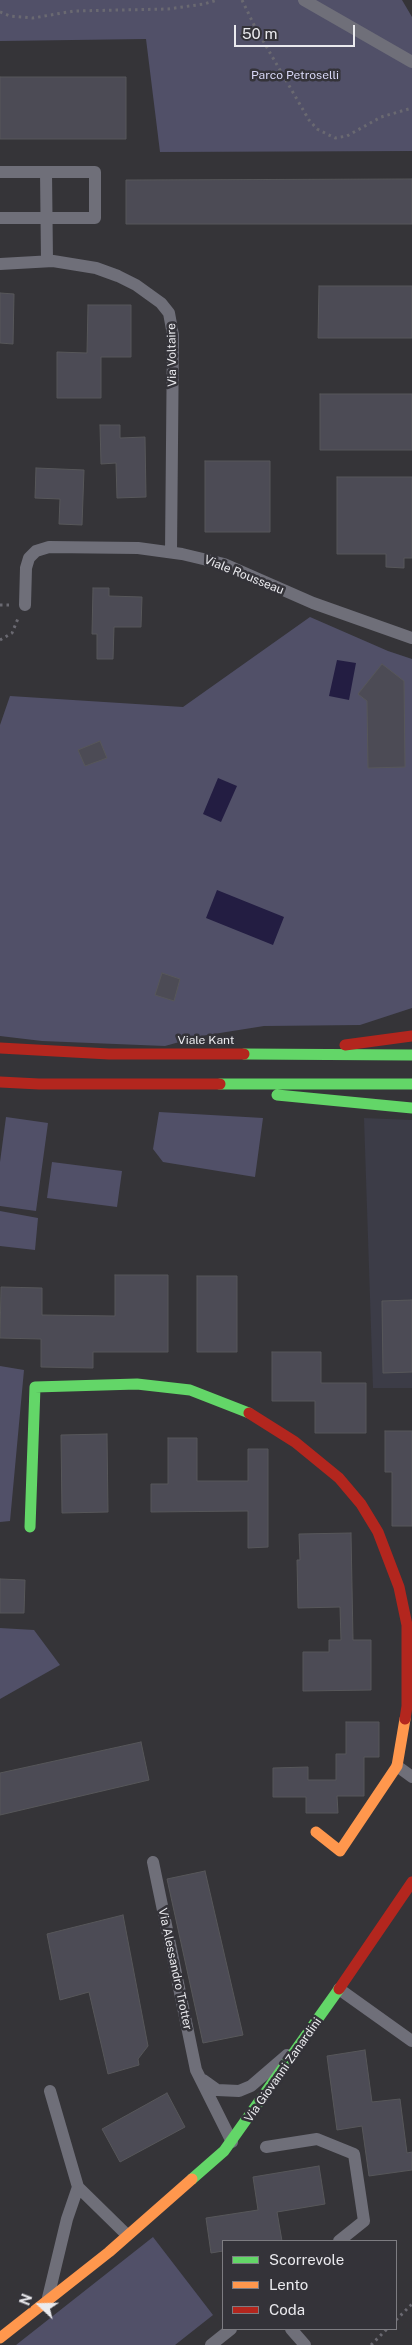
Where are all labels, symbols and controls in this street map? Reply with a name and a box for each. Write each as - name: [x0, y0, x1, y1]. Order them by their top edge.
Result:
- scale bar: [237, 15, 358, 47]
- text: 50 m: [242, 25, 277, 42]
- park label: Parco Petroselli: [251, 68, 339, 82]
- street label: Via Voltaire: [164, 323, 180, 387]
- street label: Viale Rousseau: [202, 552, 286, 598]
- street label: Viale Kant: [178, 1033, 234, 1047]
- street label: Via Alessandro Trotter: [155, 1907, 195, 2031]
- street label: Via Giovanni Zanardini: [242, 2015, 324, 2125]
- legend: [222, 2240, 397, 2330]
- text: Scorrevole: [269, 2251, 344, 2268]
- text: Lento: [269, 2276, 308, 2293]
- north arrow: [15, 2280, 65, 2330]
- text: N: [17, 2292, 35, 2308]
- text: Coda: [269, 2301, 305, 2318]

